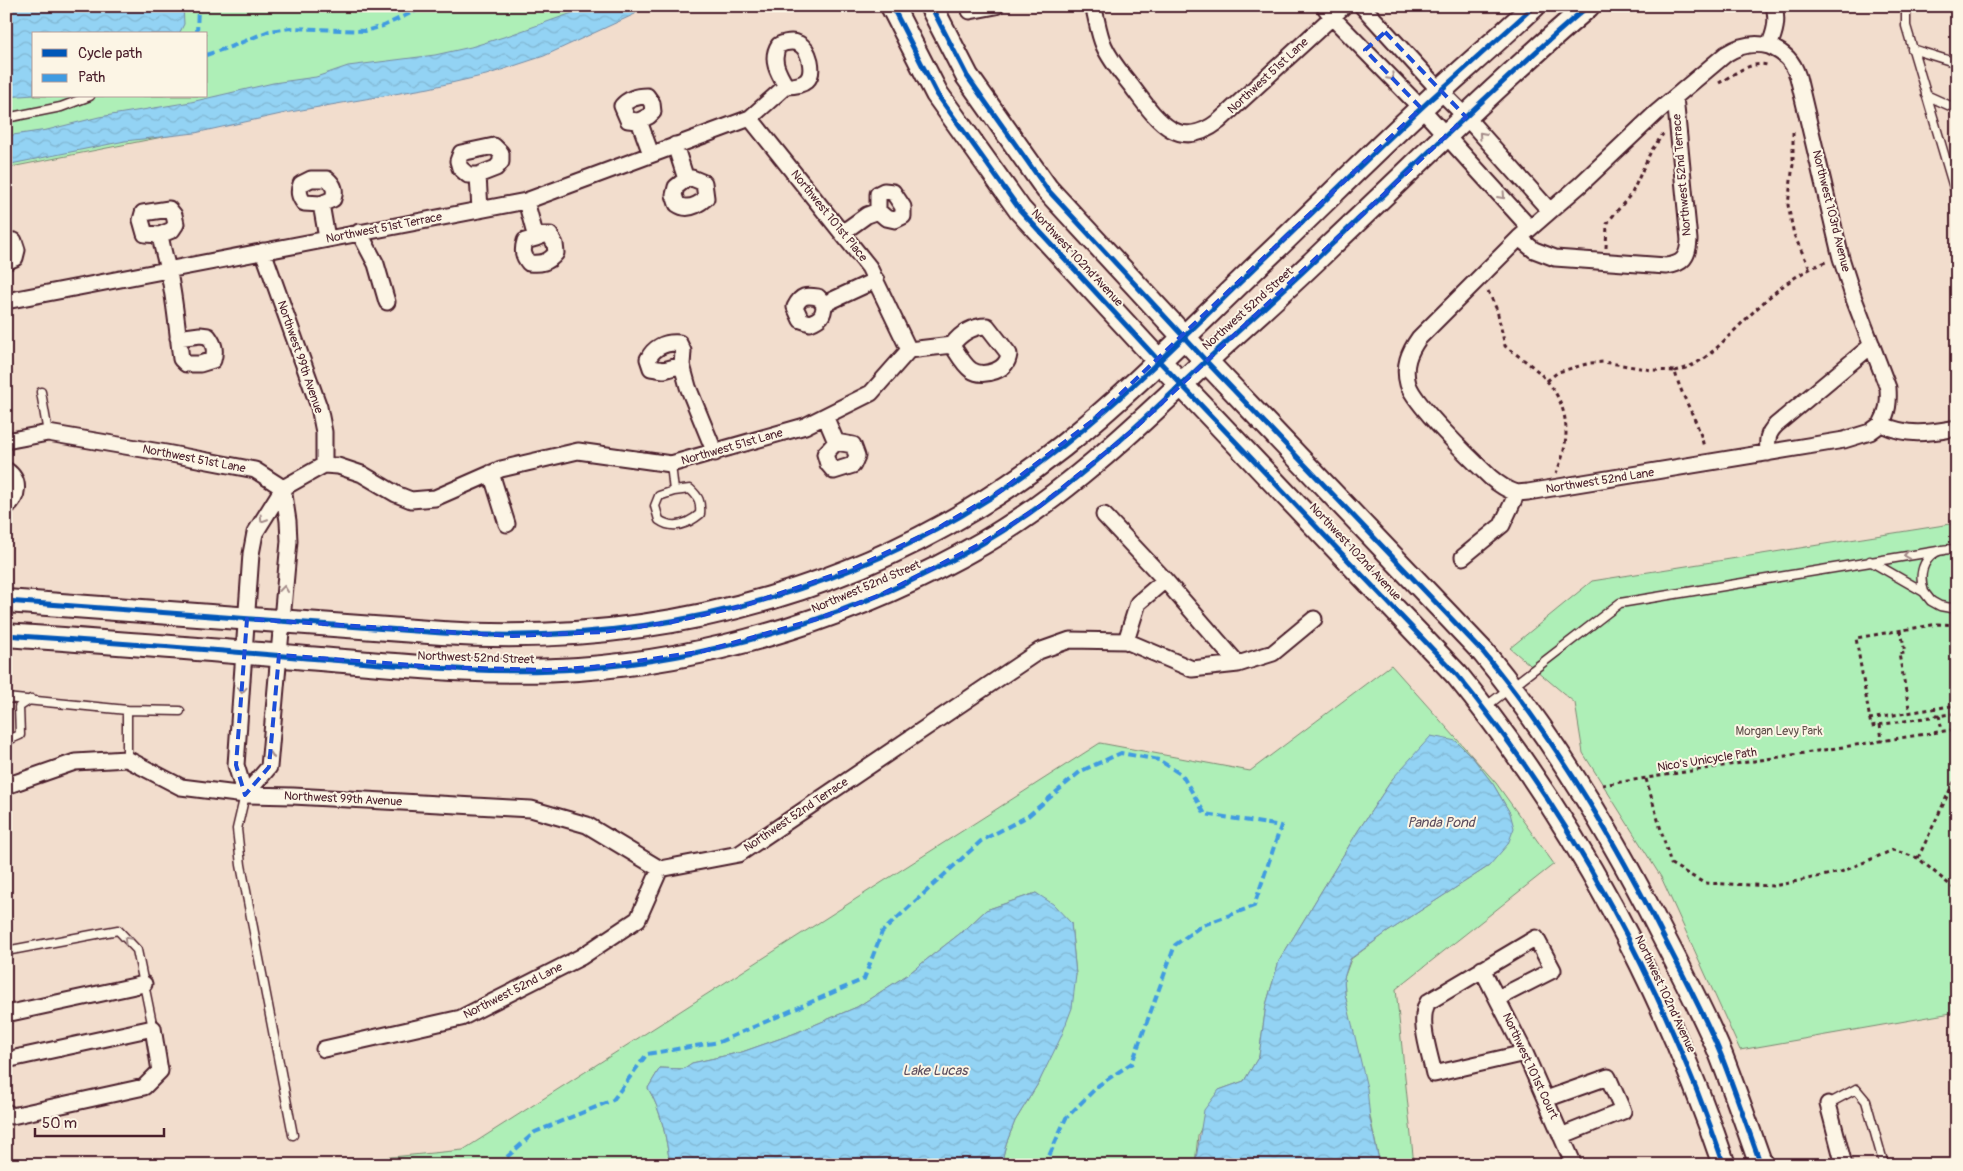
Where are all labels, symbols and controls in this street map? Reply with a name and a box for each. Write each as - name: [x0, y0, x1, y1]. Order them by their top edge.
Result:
- legend: [32, 32, 208, 98]
- street label: Northwest 51st Lane: [1225, 35, 1312, 117]
- text: Cycle path: [78, 44, 142, 63]
- text: Path: [78, 68, 105, 87]
- one-way arrow: [1385, 72, 1394, 81]
- street label: Northwest 52nd Terrace: [1669, 113, 1695, 237]
- one-way arrow: [1479, 132, 1488, 141]
- street label: Northwest 103rd Avenue: [1809, 148, 1853, 274]
- street label: Northwest 101st Place: [787, 167, 871, 265]
- one-way arrow: [1496, 191, 1505, 200]
- street label: Northwest 102nd Avenue: [1028, 206, 1126, 310]
- street label: Northwest 51st Terrace: [325, 209, 443, 247]
- street label: Northwest 52nd Street: [1199, 264, 1297, 354]
- street label: Northwest 99th Avenue: [274, 299, 326, 416]
- street label: Northwest 51st Lane: [680, 425, 785, 469]
- street label: Northwest 51st Lane: [141, 442, 247, 476]
- street label: Northwest 52nd Lane: [1545, 465, 1655, 497]
- street label: Northwest 102nd Avenue: [1306, 500, 1404, 604]
- one-way arrow: [260, 514, 269, 523]
- one-way arrow: [1903, 550, 1911, 560]
- street label: Northwest 52nd Street: [809, 557, 923, 617]
- one-way arrow: [278, 585, 289, 593]
- street label: Northwest 52nd Street: [417, 648, 535, 668]
- one-way arrow: [236, 686, 247, 694]
- park label: Morgan Levy Park: [1736, 724, 1822, 739]
- street label: Nico's Unicycle Path: [1656, 745, 1758, 775]
- one-way arrow: [264, 751, 275, 759]
- street label: Northwest 52nd Terrace: [741, 774, 851, 856]
- street label: Northwest 99th Avenue: [283, 788, 403, 810]
- water label: Panda Pond: [1407, 814, 1477, 831]
- street label: Northwest 102nd Avenue: [1631, 933, 1699, 1055]
- one-way arrow: [124, 937, 133, 946]
- street label: Northwest 52nd Lane: [461, 959, 565, 1022]
- street label: Northwest 101st Court: [1499, 1010, 1561, 1122]
- water label: Lake Lucas: [902, 1062, 969, 1079]
- scale bar: [35, 1106, 164, 1138]
- text: 50 m: [42, 1114, 77, 1133]

